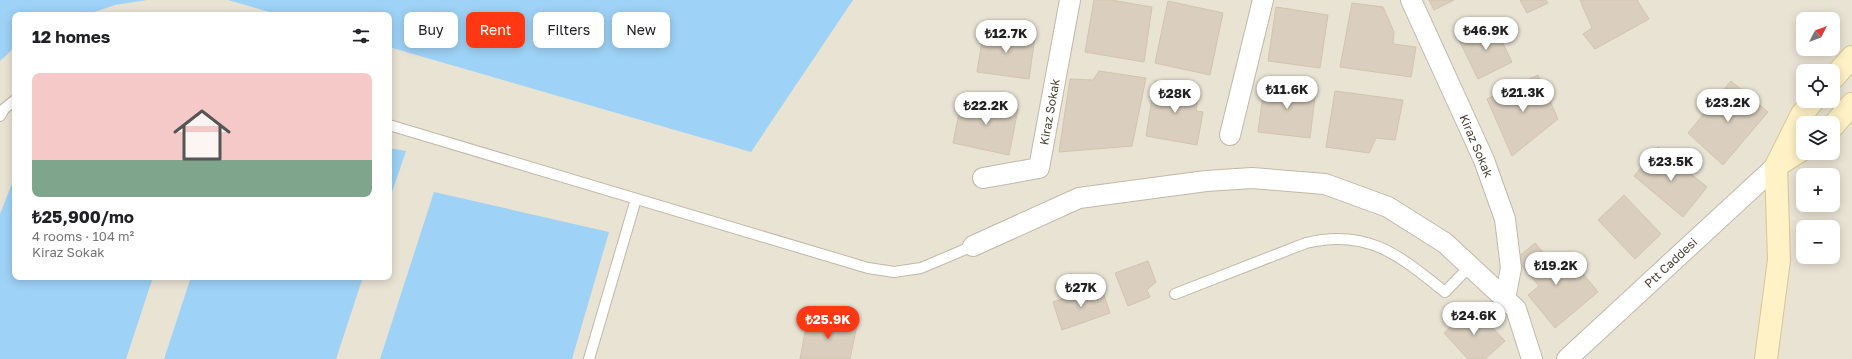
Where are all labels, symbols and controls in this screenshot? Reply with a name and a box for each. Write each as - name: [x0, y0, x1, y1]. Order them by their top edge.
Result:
- chip: Buy: [404, 12, 458, 48]
- chip: Rent: [466, 12, 525, 48]
- chip: Filters: [533, 12, 604, 48]
- chip: New: [612, 12, 670, 48]
- north arrow: [1796, 12, 1840, 56]
- map controls: [1796, 12, 1840, 264]
- pin: ₺46.9K: [1453, 17, 1519, 51]
- pin: ₺12.7K: [973, 20, 1039, 54]
- text: ₺46.9K: [1463, 22, 1509, 38]
- icon: filters: [350, 25, 372, 47]
- text: ₺12.7K: [985, 25, 1027, 41]
- text: 12 homes: [32, 26, 110, 47]
- button: locate: [1796, 64, 1840, 108]
- pin: ₺11.6K: [1254, 76, 1320, 110]
- street label: Kiraz Sokak: [1036, 77, 1063, 146]
- pin: ₺21.3K: [1490, 79, 1556, 113]
- pin: ₺28K: [1151, 80, 1199, 114]
- text: ₺11.6K: [1266, 81, 1308, 97]
- text: ₺21.3K: [1501, 84, 1545, 100]
- text: ₺28K: [1158, 85, 1192, 101]
- pin: ₺23.2K: [1695, 89, 1761, 123]
- pin: ₺22.2K: [953, 92, 1019, 126]
- text: ₺23.2K: [1706, 94, 1750, 110]
- text: ₺22.2K: [964, 97, 1008, 113]
- icon: home: [166, 99, 238, 171]
- street label: Kiraz Sokak: [1456, 112, 1497, 180]
- button: layers: [1796, 116, 1840, 160]
- pin: ₺23.5K: [1638, 148, 1704, 182]
- text: ₺23.5K: [1649, 153, 1693, 169]
- button: +: [1796, 168, 1840, 212]
- text: ₺25,900/mo: [32, 206, 134, 227]
- button: −: [1796, 220, 1840, 264]
- text: 4 rooms · 104 m²: [32, 228, 134, 244]
- street label: Ptt Caddesi: [1641, 234, 1700, 291]
- text: Kiraz Sokak: [32, 244, 105, 260]
- pin: ₺19.2K: [1523, 252, 1589, 286]
- text: ₺19.2K: [1534, 257, 1578, 273]
- pin: ₺27K: [1057, 274, 1105, 308]
- text: ₺27K: [1065, 279, 1097, 295]
- pin: ₺24.6K: [1441, 302, 1507, 336]
- pin: ₺25.9K: [795, 306, 861, 340]
- text: ₺24.6K: [1451, 307, 1497, 323]
- text: ₺25.9K: [805, 311, 851, 327]

